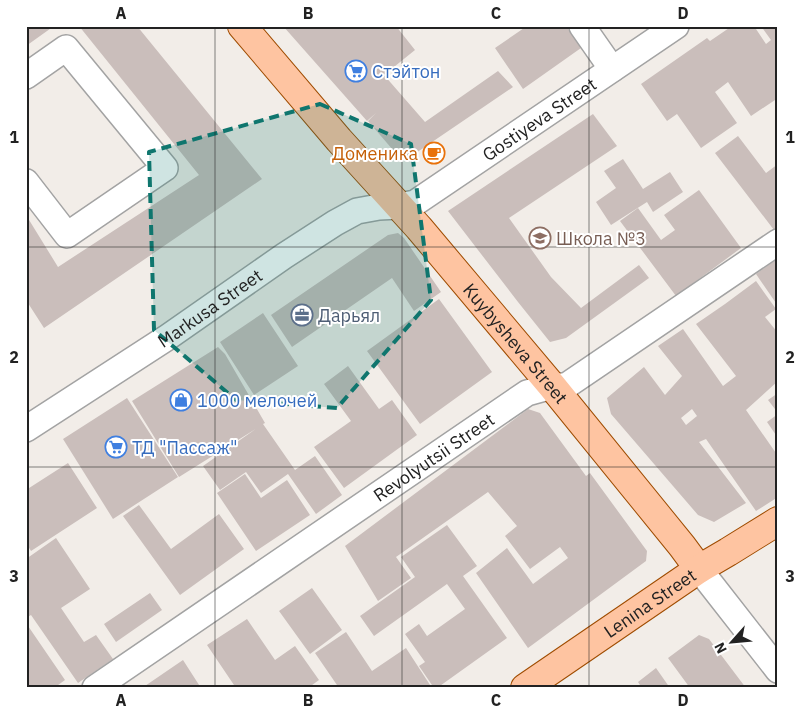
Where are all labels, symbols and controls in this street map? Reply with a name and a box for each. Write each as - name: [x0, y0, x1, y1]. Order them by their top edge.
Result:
- text: A: [116, 3, 127, 23]
- text: B: [303, 3, 314, 23]
- text: C: [491, 3, 501, 23]
- text: D: [677, 3, 689, 23]
- supermarket icon: Стэйтон: [344, 59, 368, 83]
- place label: Стэйтон: [372, 60, 440, 83]
- street label: Gostiyeva Street: [478, 72, 600, 166]
- text: 1: [9, 127, 19, 147]
- text: 1: [785, 127, 795, 147]
- cafe icon: Доменика: [422, 141, 446, 165]
- place label: Доменика: [332, 142, 418, 165]
- school or university icon: Школа №3: [528, 226, 552, 250]
- place label: Школа №3: [556, 227, 646, 250]
- street label: Markusa Street: [153, 263, 266, 352]
- street label: Kuybysheva Street: [459, 278, 573, 408]
- office icon: Дарьял: [290, 303, 314, 327]
- place label: Дарьял: [318, 304, 380, 327]
- text: 2: [9, 347, 19, 367]
- text: 2: [785, 347, 795, 367]
- shop icon: 1000 мелочей: [169, 388, 193, 412]
- place label: 1000 мелочей: [197, 389, 317, 412]
- street label: Revolyutsii Street: [369, 407, 499, 506]
- supermarket icon: ТД "Пассаж": [104, 435, 128, 459]
- place label: ТД "Пассаж": [132, 436, 238, 459]
- street label: Lenina Street: [599, 563, 700, 642]
- text: 3: [9, 566, 19, 586]
- text: 3: [785, 566, 795, 586]
- north arrow: [706, 616, 756, 666]
- text: N: [710, 639, 731, 657]
- text: A: [116, 690, 127, 710]
- text: B: [303, 690, 314, 710]
- text: C: [491, 690, 501, 710]
- text: D: [677, 690, 689, 710]

